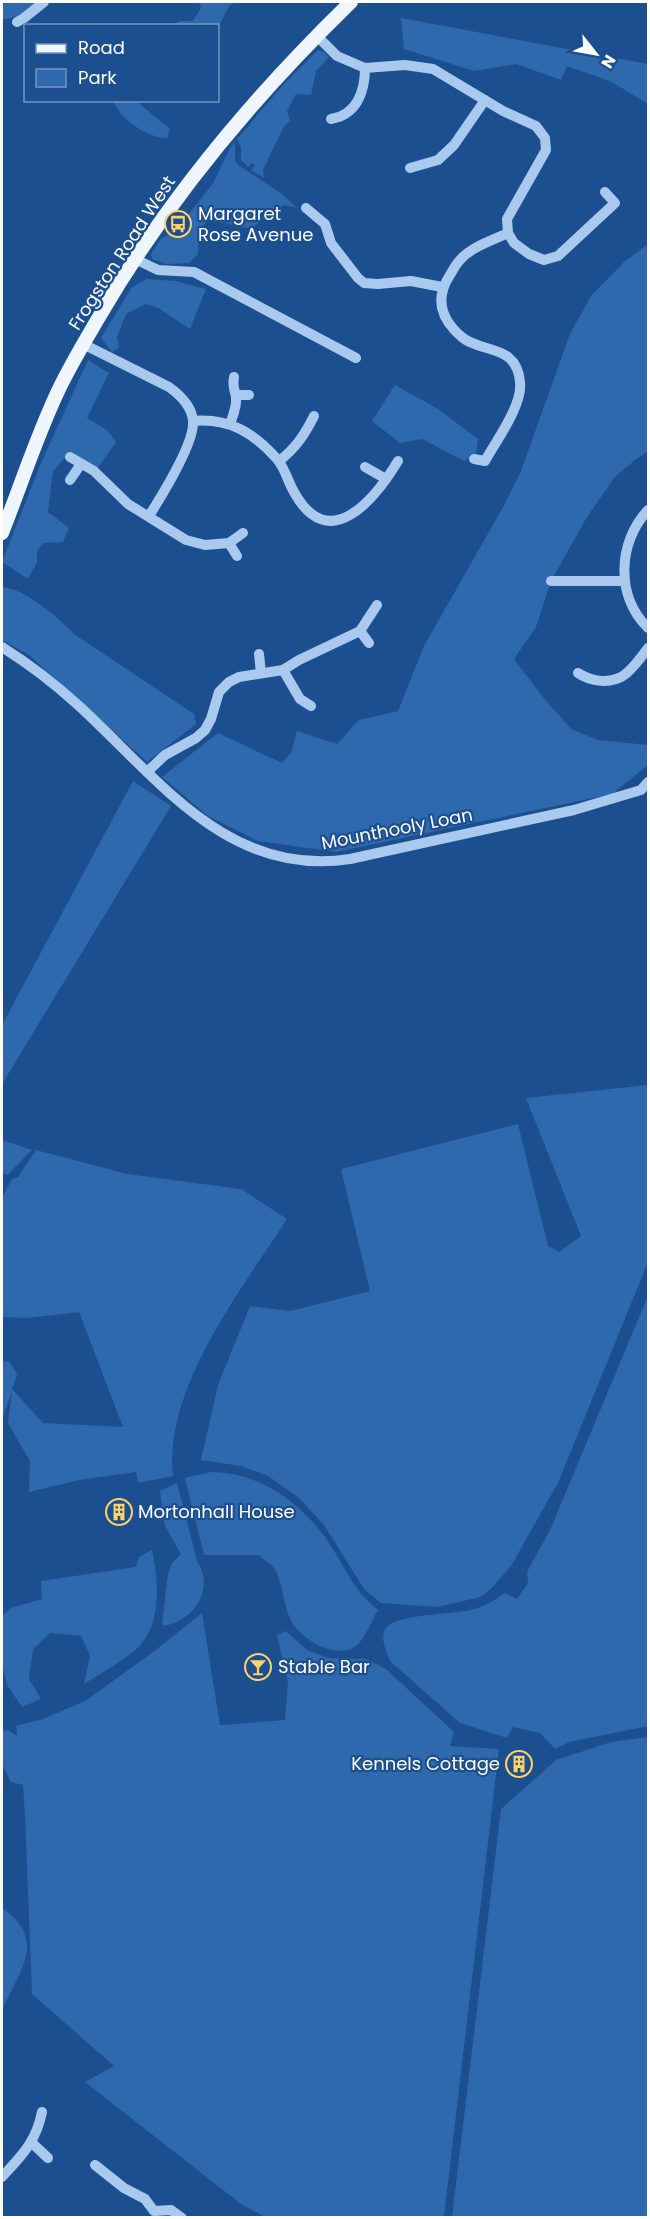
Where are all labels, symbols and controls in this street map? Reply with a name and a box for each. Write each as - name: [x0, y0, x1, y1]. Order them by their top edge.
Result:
- legend: [24, 24, 219, 102]
- north arrow: [566, 24, 626, 84]
- text: Road: [78, 35, 125, 60]
- text: N: [595, 50, 621, 73]
- text: Park: [78, 65, 117, 90]
- street label: Frogston Road West: [62, 171, 181, 335]
- place label: Margaret Rose Avenue: [198, 201, 313, 247]
- bus stop icon: Margaret Rose Avenue: [163, 209, 193, 239]
- street label: Mounthooly Loan: [319, 802, 475, 855]
- building icon: Mortonhall House: [104, 1497, 134, 1527]
- place label: Mortonhall House: [138, 1499, 295, 1524]
- bar icon: Stable Bar: [243, 1652, 273, 1682]
- place label: Stable Bar: [278, 1654, 370, 1679]
- building icon: Kennels Cottage: [504, 1749, 534, 1779]
- place label: Kennels Cottage: [351, 1751, 500, 1776]

